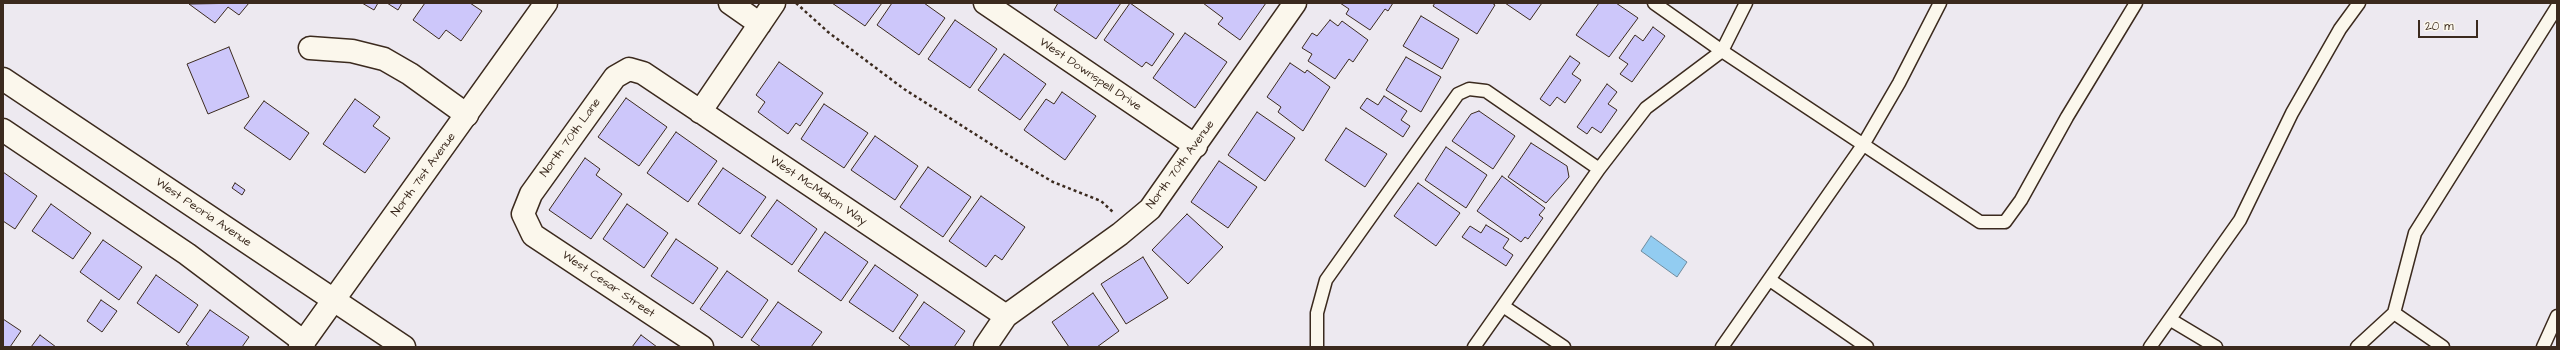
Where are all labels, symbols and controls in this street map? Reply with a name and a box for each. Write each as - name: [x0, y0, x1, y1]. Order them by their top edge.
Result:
- scale bar: [2420, 12, 2480, 38]
- text: 20 m: [2425, 18, 2454, 35]
- street label: West Downspell Drive: [1036, 35, 1144, 115]
- street label: North 70th Lane: [538, 96, 604, 180]
- street label: North 70th Avenue: [1144, 118, 1218, 212]
- street label: North 71st Avenue: [389, 130, 459, 220]
- street label: West McMahon Way: [767, 153, 869, 229]
- street label: West Peoria Avenue: [152, 176, 254, 250]
- street label: West Cesar Street: [559, 249, 657, 321]

